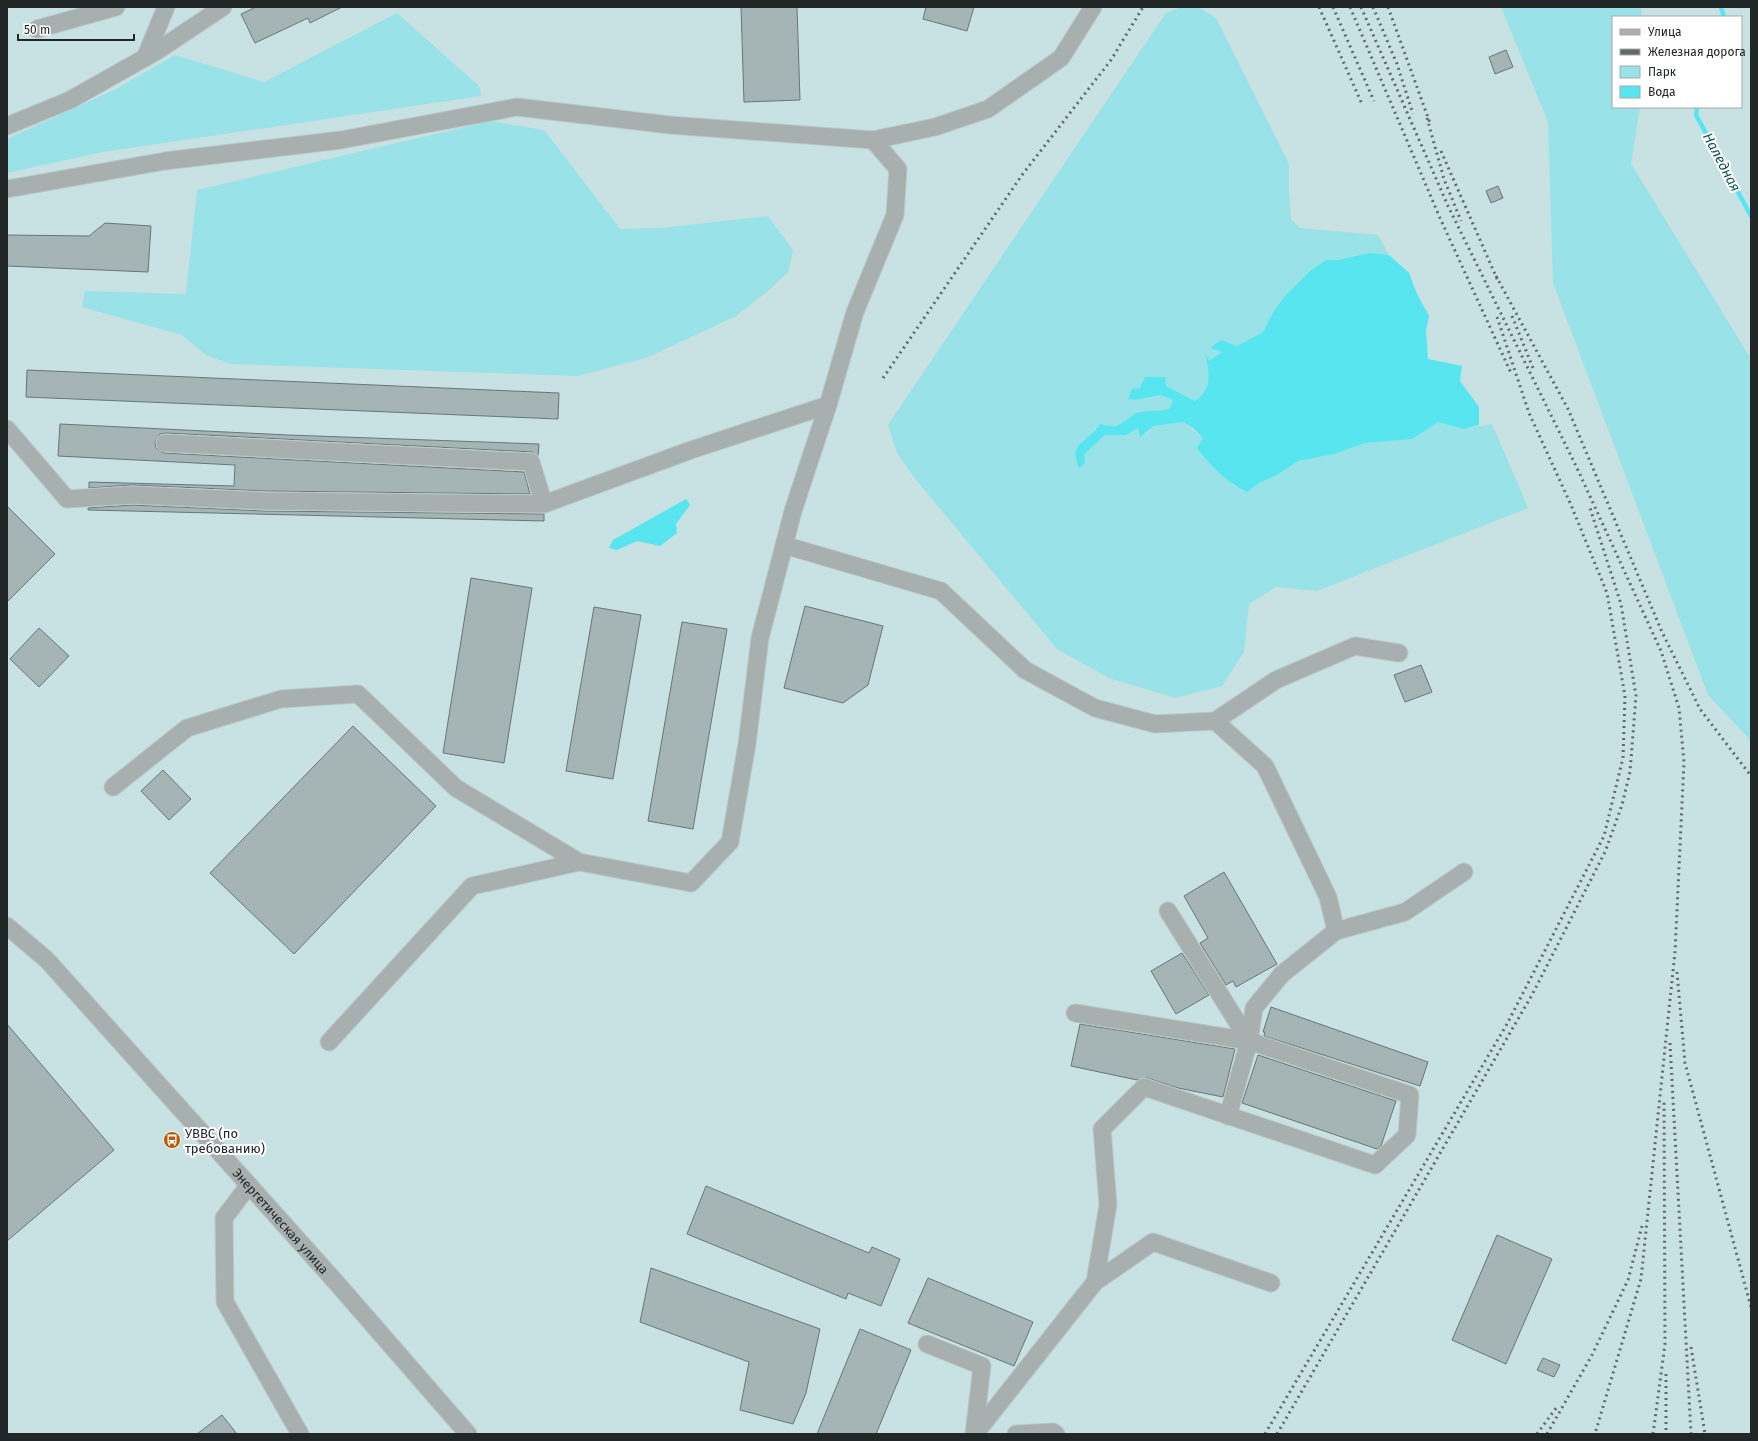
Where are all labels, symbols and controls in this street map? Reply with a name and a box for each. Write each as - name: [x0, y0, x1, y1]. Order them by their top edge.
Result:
- scale bar: [18, 16, 134, 42]
- legend: [1612, 16, 1742, 108]
- text: 50 m: [24, 23, 50, 37]
- text: Улица: [1648, 25, 1682, 39]
- text: Железная дорога: [1648, 45, 1746, 59]
- text: Парк: [1648, 65, 1677, 79]
- text: Вода: [1648, 85, 1675, 99]
- water label: Наледная: [1699, 130, 1744, 195]
- place label: УВВС (по требованию): [185, 1126, 265, 1156]
- bus stop icon: УВВС (по требованию): [162, 1130, 182, 1150]
- street label: Энергетическая улица: [230, 1166, 332, 1277]

